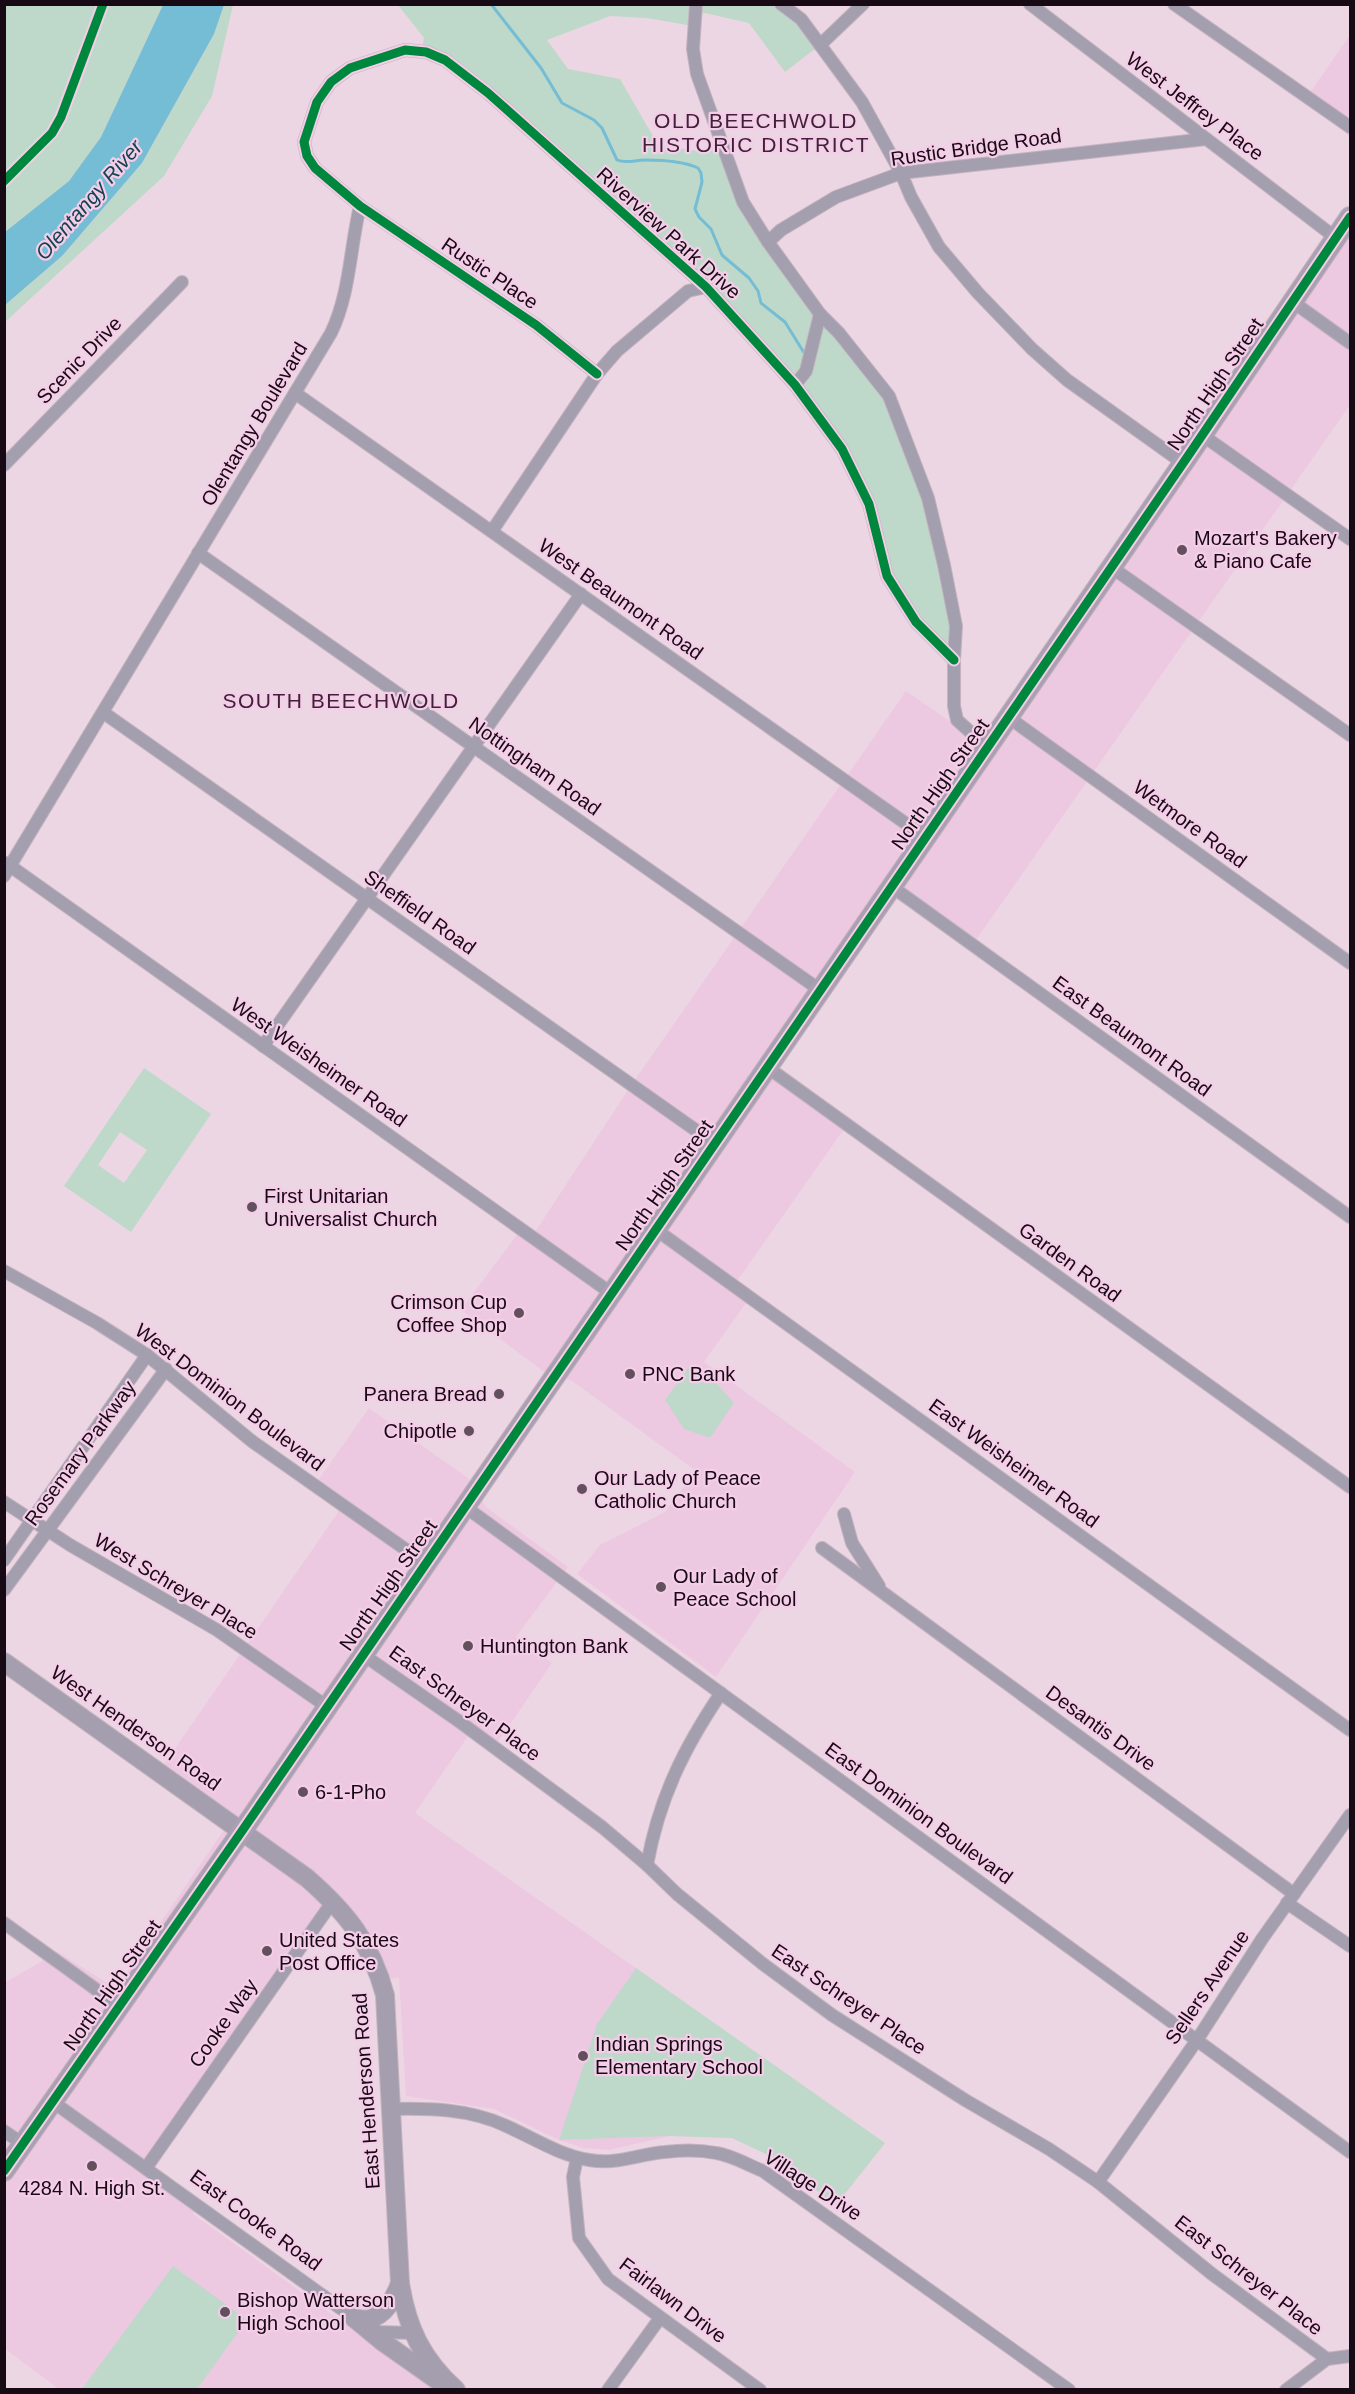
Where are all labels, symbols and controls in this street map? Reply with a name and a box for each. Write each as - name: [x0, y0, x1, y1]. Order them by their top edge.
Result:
- street label: West Jeffrey Place: [1122, 47, 1268, 165]
- district label: OLD BEECHWOLD HISTORIC DISTRICT: [642, 109, 870, 156]
- street label: Rustic Bridge Road: [889, 124, 1063, 170]
- water label: Olentangy River: [31, 135, 147, 264]
- street label: Riverview Park Drive: [593, 163, 745, 303]
- street label: Rustic Place: [438, 233, 542, 313]
- street label: Scenic Drive: [32, 312, 126, 408]
- street label: North High Street: [1163, 313, 1268, 454]
- street label: Olentangy Boulevard: [196, 338, 312, 510]
- place label: Mozart's Bakery & Piano Cafe: [1194, 527, 1337, 572]
- street label: West Beaumont Road: [535, 534, 707, 664]
- marker: Mozart's Bakery & Piano Cafe: [1175, 543, 1189, 557]
- district label: SOUTH BEECHWOLD: [222, 689, 460, 712]
- street label: Nottingham Road: [465, 712, 605, 820]
- street label: North High Street: [887, 714, 994, 854]
- street label: Wetmore Road: [1129, 776, 1251, 872]
- street label: Sheffield Road: [360, 865, 480, 959]
- street label: East Beaumont Road: [1049, 971, 1215, 1101]
- street label: West Weisheimer Road: [227, 993, 411, 1131]
- street label: North High Street: [611, 1115, 718, 1255]
- place label: First Unitarian Universalist Church: [264, 1185, 437, 1230]
- marker: First Unitarian Universalist Church: [245, 1200, 259, 1214]
- street label: Garden Road: [1015, 1218, 1125, 1306]
- place label: Crimson Cup Coffee Shop: [390, 1291, 507, 1336]
- marker: Crimson Cup Coffee Shop: [512, 1306, 526, 1320]
- street label: West Dominion Boulevard: [131, 1319, 329, 1475]
- place label: PNC Bank: [642, 1363, 736, 1385]
- marker: PNC Bank: [623, 1367, 637, 1381]
- street label: Rosemary Parkway: [20, 1376, 140, 1530]
- place label: Panera Bread: [364, 1383, 487, 1405]
- marker: Panera Bread: [492, 1387, 506, 1401]
- street label: East Weisheimer Road: [925, 1394, 1103, 1532]
- place label: Chipotle: [384, 1420, 457, 1442]
- marker: Chipotle: [462, 1424, 476, 1438]
- place label: Our Lady of Peace Catholic Church: [594, 1467, 761, 1512]
- marker: Our Lady of Peace Catholic Church: [575, 1482, 589, 1496]
- street label: North High Street: [335, 1515, 442, 1655]
- street label: West Schreyer Place: [90, 1529, 262, 1643]
- place label: Our Lady of Peace School: [673, 1565, 796, 1610]
- marker: Our Lady of Peace School: [654, 1580, 668, 1594]
- place label: Huntington Bank: [480, 1635, 629, 1657]
- marker: Huntington Bank: [461, 1639, 475, 1653]
- street label: East Schreyer Place: [385, 1641, 545, 1765]
- street label: West Henderson Road: [47, 1661, 225, 1795]
- street label: Desantis Drive: [1042, 1681, 1160, 1775]
- street label: East Dominion Boulevard: [821, 1738, 1017, 1888]
- place label: 6-1-Pho: [315, 1781, 386, 1803]
- marker: 6-1-Pho: [296, 1785, 310, 1799]
- street label: North High Street: [59, 1915, 166, 2055]
- street label: Sellers Avenue: [1161, 1926, 1253, 2048]
- place label: United States Post Office: [279, 1929, 399, 1974]
- street label: East Schreyer Place: [768, 1939, 930, 2059]
- marker: United States Post Office: [260, 1944, 274, 1958]
- street label: Cooke Way: [185, 1975, 261, 2071]
- street label: East Henderson Road: [348, 1992, 384, 2190]
- place label: Indian Springs Elementary School: [595, 2033, 763, 2078]
- marker: Indian Springs Elementary School: [576, 2049, 590, 2063]
- street label: Village Drive: [760, 2145, 866, 2225]
- marker: 4284 N. High St.: [85, 2159, 99, 2173]
- street label: East Cooke Road: [186, 2165, 326, 2275]
- place label: 4284 N. High St.: [19, 2177, 165, 2199]
- street label: East Schreyer Place: [1171, 2211, 1327, 2339]
- street label: Fairlawn Drive: [615, 2253, 731, 2347]
- place label: Bishop Watterson High School: [237, 2289, 394, 2334]
- marker: Bishop Watterson High School: [218, 2305, 232, 2319]

